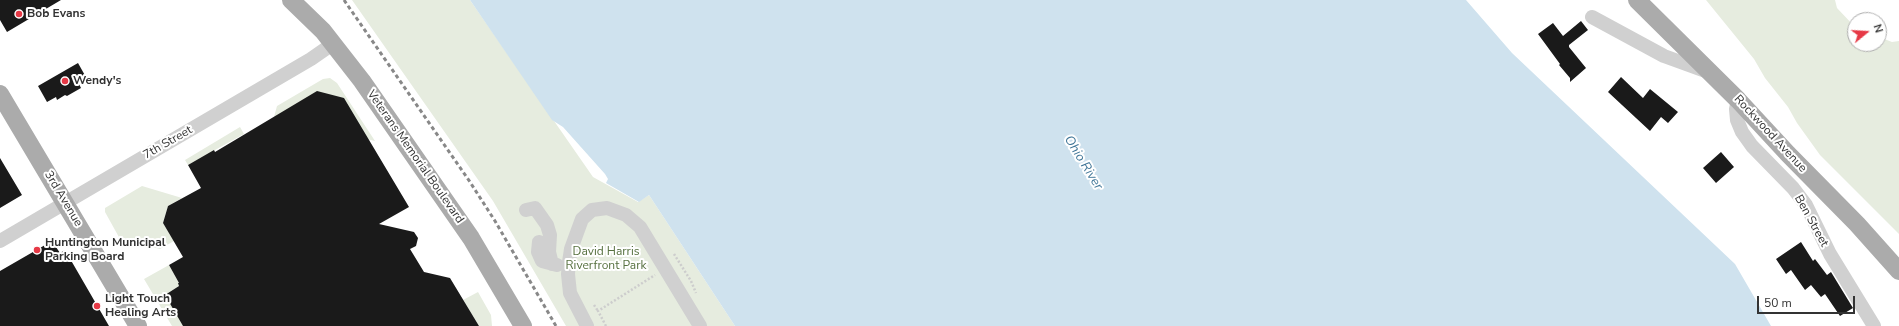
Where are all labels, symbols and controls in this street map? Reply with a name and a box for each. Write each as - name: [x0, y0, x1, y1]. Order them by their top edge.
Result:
- place label: Bob Evans: [27, 7, 85, 21]
- marker: Bob Evans: [14, 9, 24, 19]
- north arrow: [1847, 12, 1887, 52]
- text: N: [1870, 22, 1886, 35]
- place label: Wendy's: [73, 74, 121, 88]
- marker: Wendy's: [60, 76, 70, 86]
- street label: Veterans Memorial Boulevard: [363, 88, 467, 226]
- street label: Rockwood Avenue: [1731, 92, 1809, 176]
- street label: 7th Street: [141, 123, 195, 163]
- water label: Ohio River: [1060, 133, 1106, 193]
- street label: 3rd Avenue: [41, 169, 85, 229]
- street label: Ben Street: [1791, 193, 1831, 249]
- place label: Huntington Municipal Parking Board: [45, 236, 166, 264]
- marker: Huntington Municipal Parking Board: [32, 245, 42, 255]
- park label: David Harris Riverfront Park: [566, 245, 646, 273]
- scale bar: [1759, 288, 1857, 314]
- place label: Light Touch Healing Arts: [105, 292, 176, 320]
- text: 50 m: [1764, 295, 1792, 311]
- marker: Light Touch Healing Arts: [92, 301, 102, 311]

